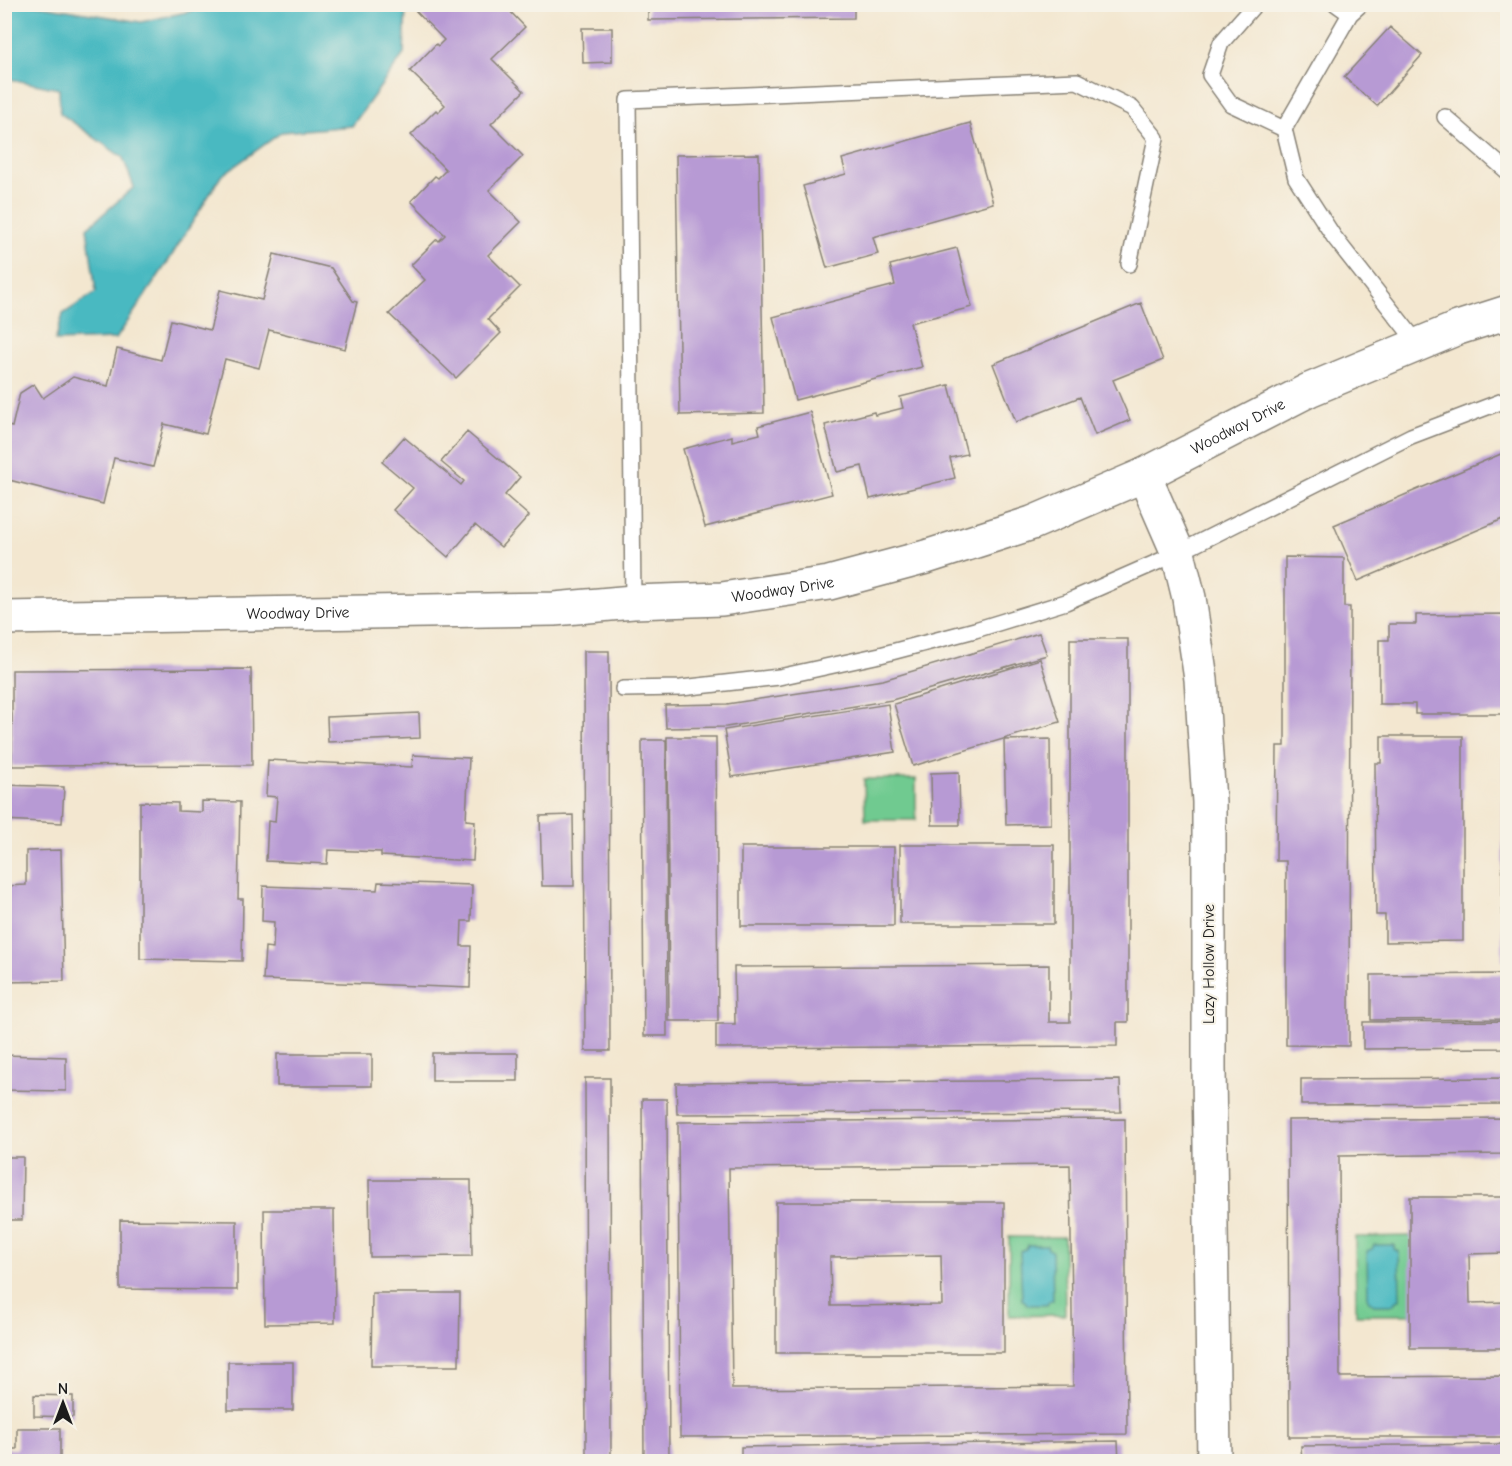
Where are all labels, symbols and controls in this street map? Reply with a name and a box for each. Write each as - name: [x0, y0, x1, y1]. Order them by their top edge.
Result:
- street label: Woodway Drive: [1188, 395, 1288, 458]
- street label: Woodway Drive: [731, 573, 836, 606]
- street label: Woodway Drive: [246, 603, 350, 623]
- street label: Lazy Hollow Drive: [1200, 904, 1218, 1024]
- north arrow: [33, 1373, 93, 1433]
- text: N: [58, 1380, 68, 1398]

